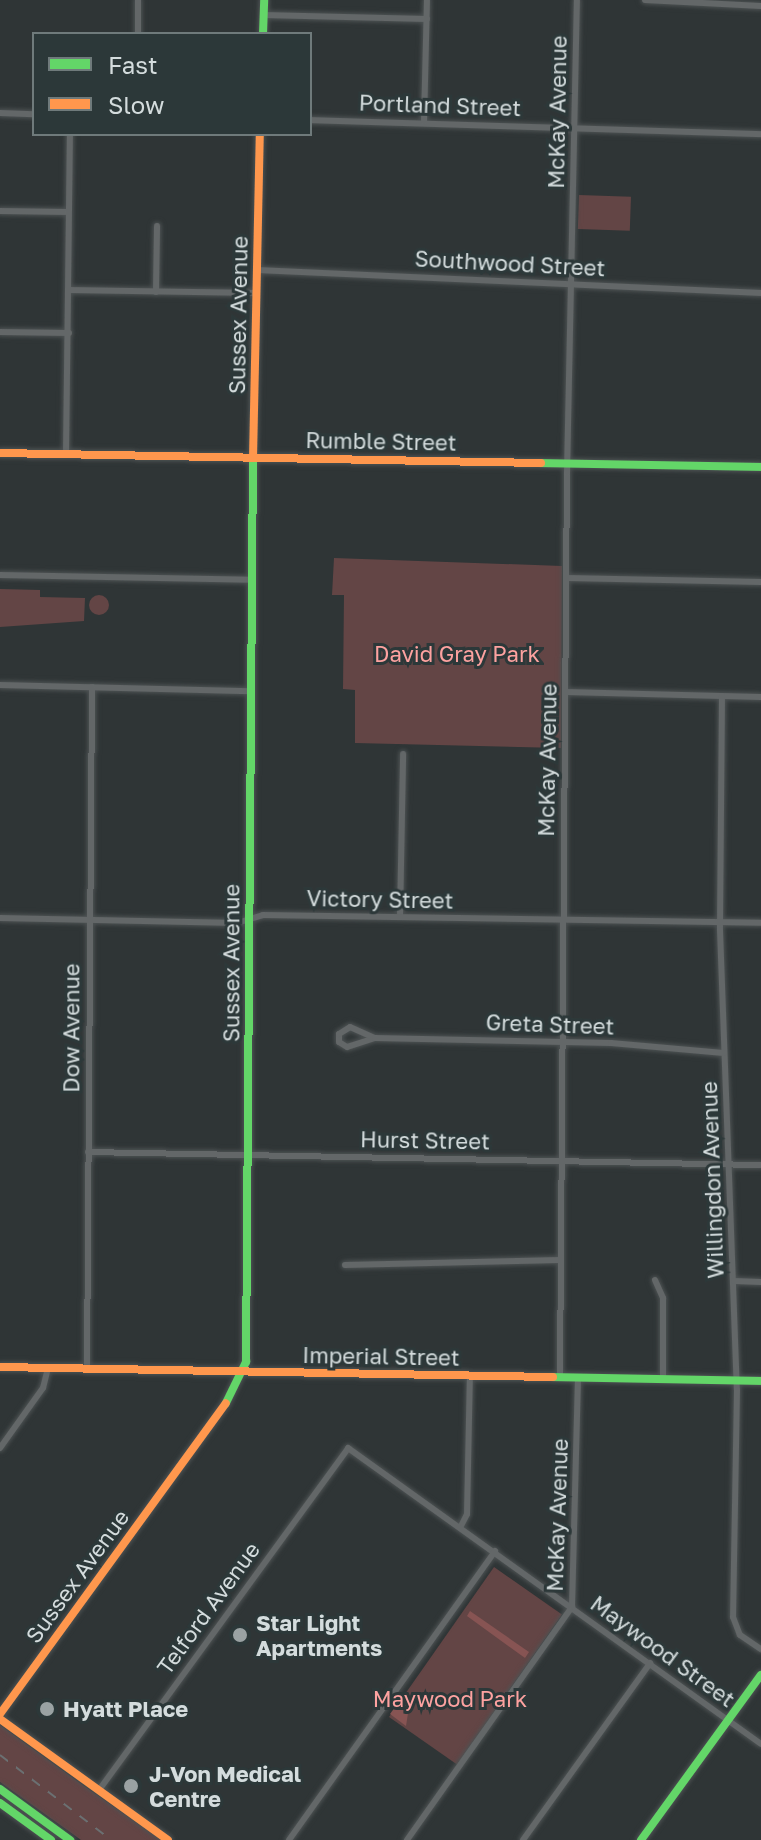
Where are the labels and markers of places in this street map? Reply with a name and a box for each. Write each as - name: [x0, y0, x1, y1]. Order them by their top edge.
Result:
- place label: Star Light Apartments: [256, 1609, 382, 1660]
- marker: Star Light Apartments: [231, 1626, 249, 1644]
- place label: Hyatt Place: [63, 1696, 188, 1722]
- marker: Hyatt Place: [38, 1700, 56, 1718]
- place label: J-Von Medical Centre: [149, 1760, 301, 1812]
- marker: J-Von Medical Centre: [120, 1775, 142, 1797]

